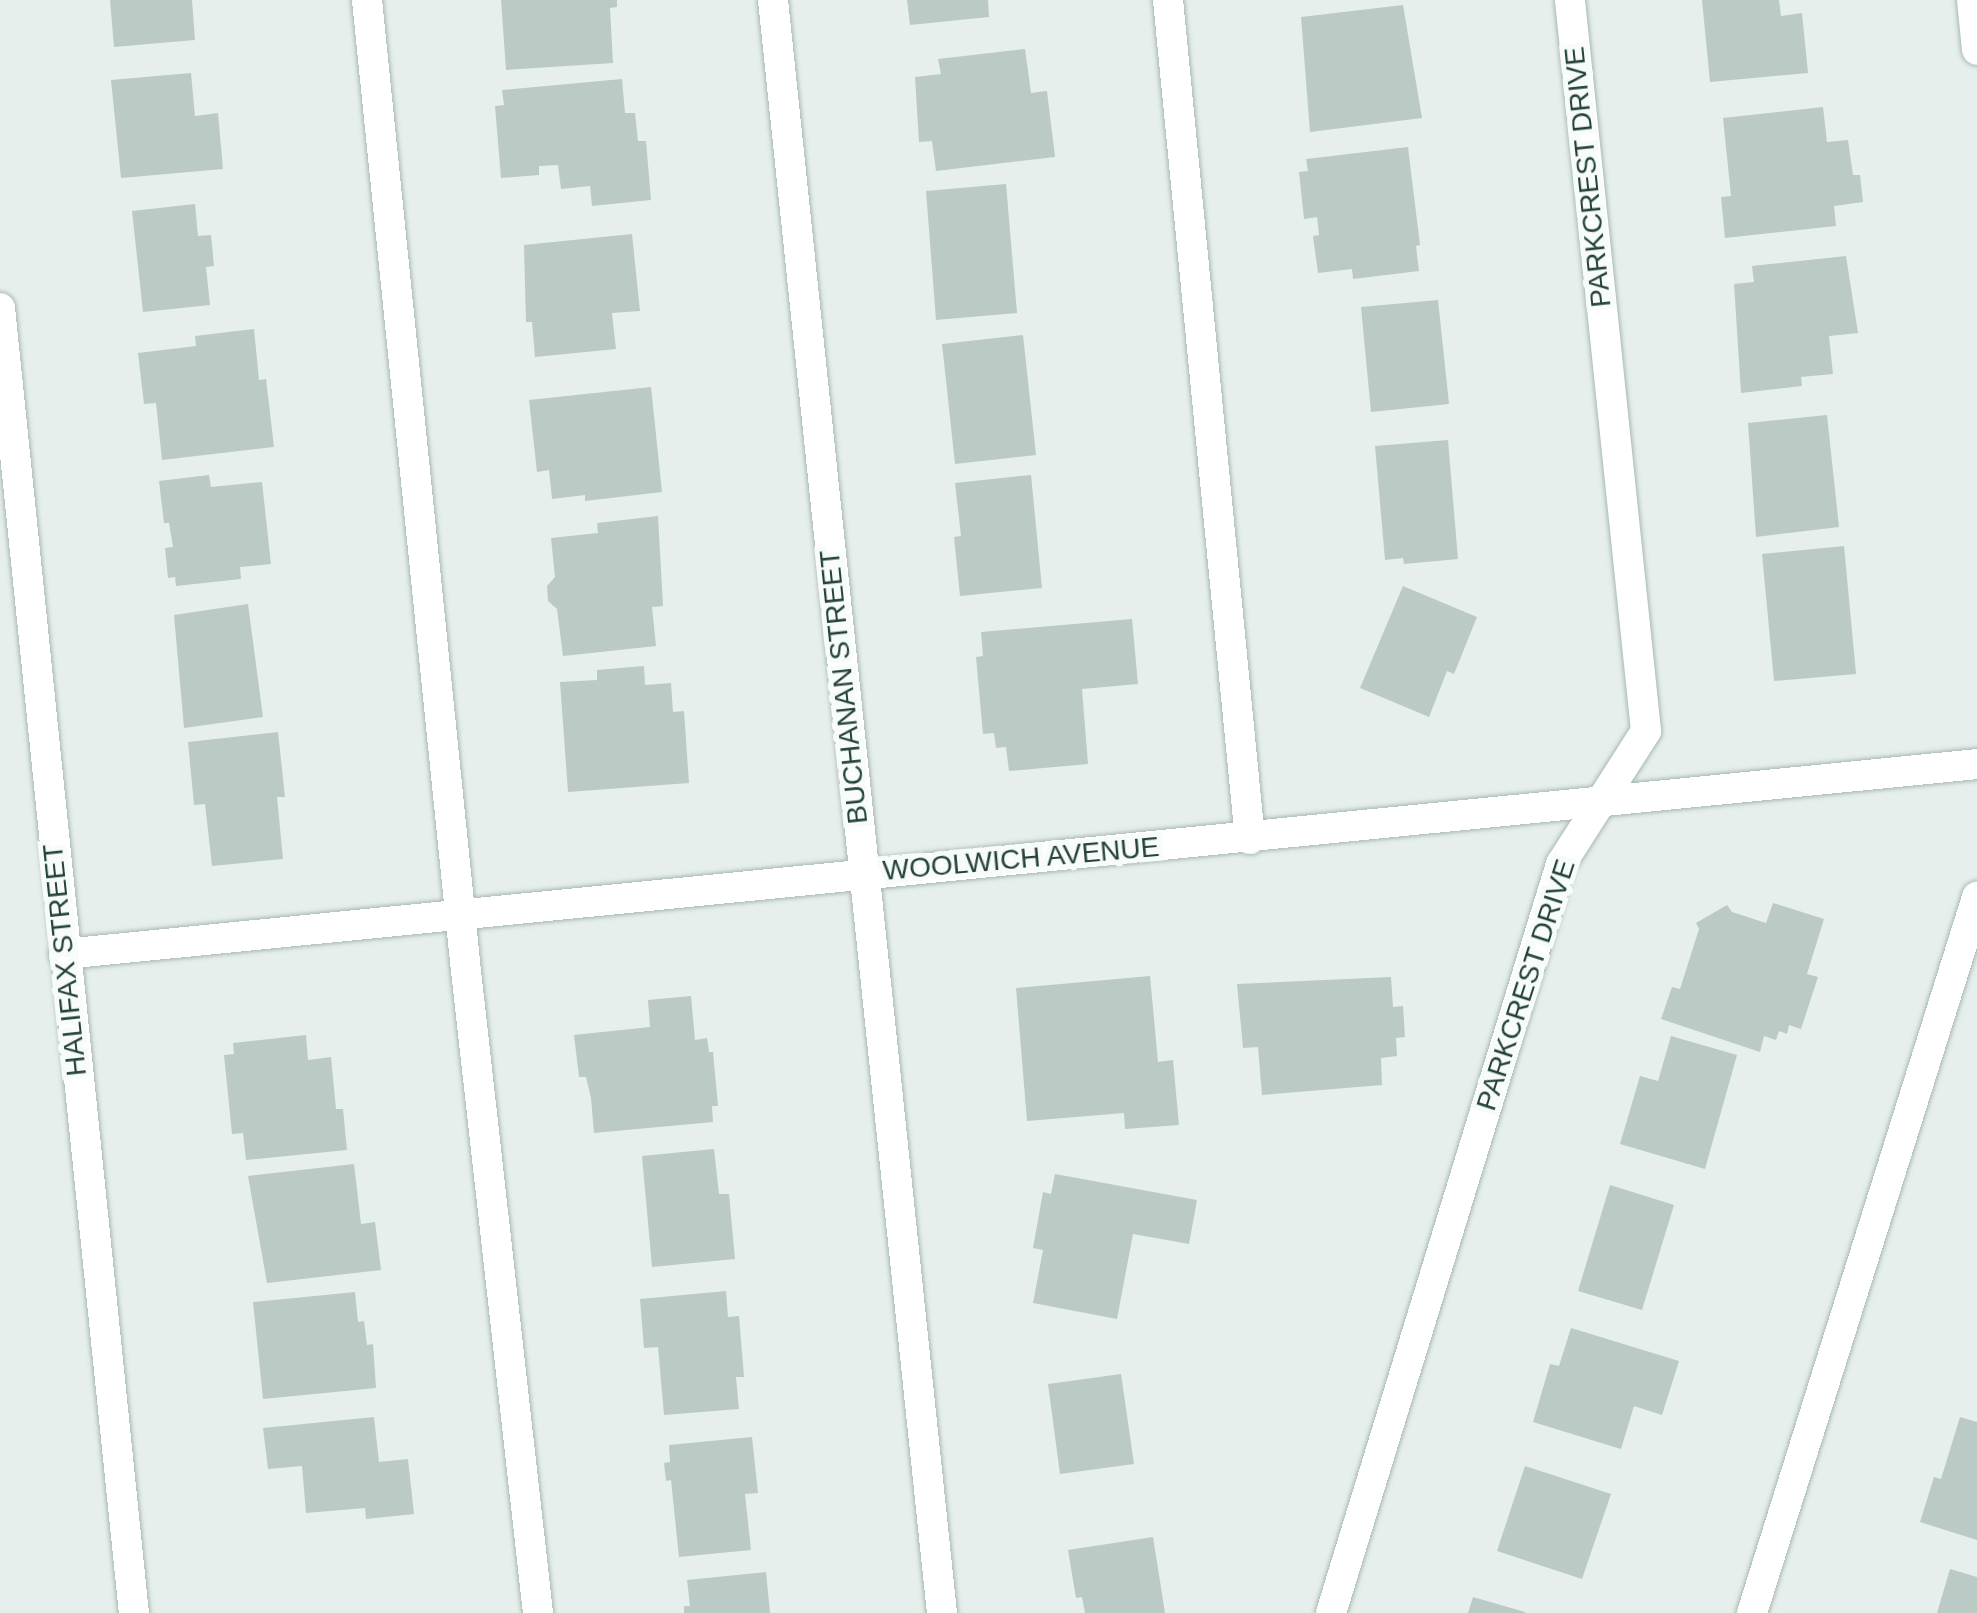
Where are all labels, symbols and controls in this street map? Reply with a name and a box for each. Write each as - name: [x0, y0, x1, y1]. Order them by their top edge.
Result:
- street label: PARKCREST DRIVE: [1558, 45, 1618, 309]
- street label: BUCHANAN STREET: [813, 548, 875, 826]
- street label: WOOLWICH AVENUE: [881, 830, 1161, 888]
- street label: HALIFAX STREET: [36, 842, 94, 1078]
- street label: PARKCREST DRIVE: [1469, 855, 1583, 1115]

